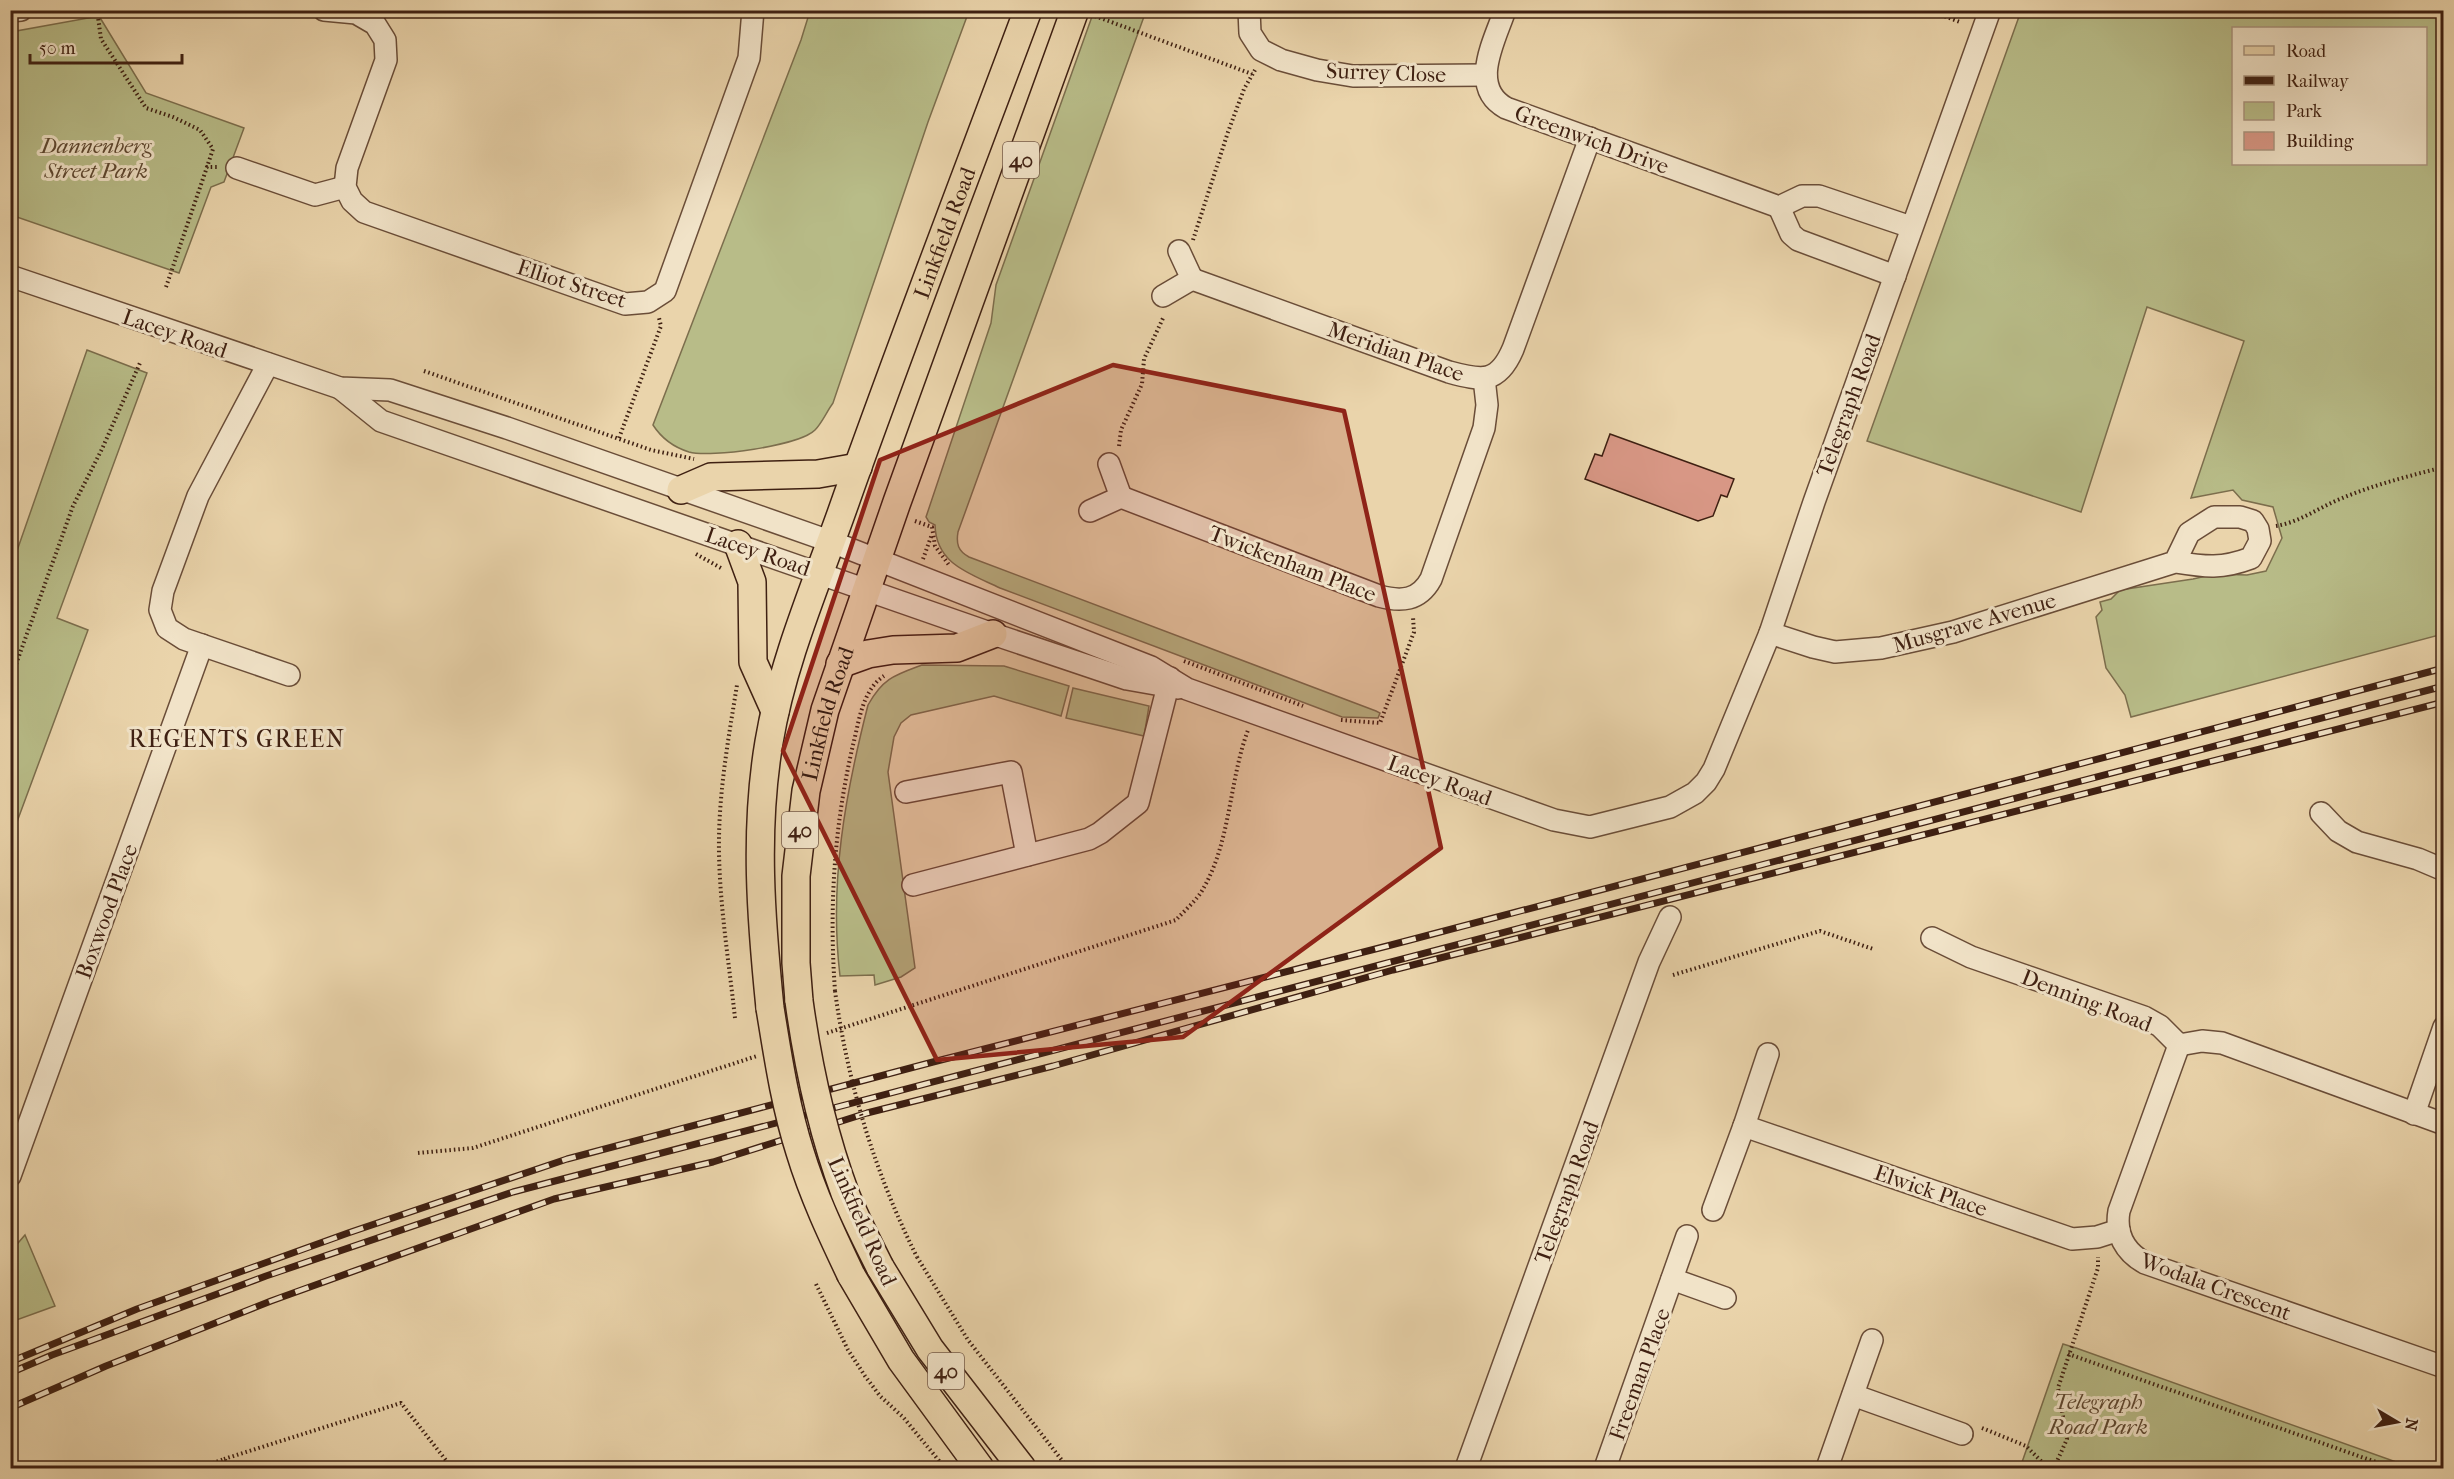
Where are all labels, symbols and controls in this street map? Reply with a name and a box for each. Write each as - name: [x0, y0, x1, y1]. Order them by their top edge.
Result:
- scale bar: [30, 27, 182, 65]
- legend: [2232, 27, 2427, 165]
- text: 50 m: [39, 38, 76, 59]
- text: Road: [2286, 41, 2326, 62]
- street label: Surrey Close: [1325, 58, 1447, 88]
- text: Railway: [2286, 71, 2350, 92]
- street label: Greenwich Drive: [1511, 100, 1672, 180]
- text: Park: [2286, 101, 2323, 122]
- text: Building: [2286, 131, 2354, 152]
- park label: Dannenberg Street Park: [39, 133, 152, 184]
- road number: 40: [1003, 142, 1039, 178]
- street label: Linkfield Road: [909, 163, 982, 302]
- street label: Elliot Street: [514, 254, 630, 314]
- street label: Lacey Road: [119, 304, 231, 364]
- street label: Meridian Place: [1324, 316, 1467, 388]
- street label: Telegraph Road: [1811, 330, 1887, 480]
- street label: Twickenham Place: [1205, 520, 1380, 608]
- street label: Lacey Road: [702, 522, 814, 582]
- street label: Musgrave Avenue: [1890, 587, 2059, 659]
- street label: Linkfield Road: [797, 642, 860, 783]
- district label: REGENTS GREEN: [128, 725, 346, 753]
- street label: Lacey Road: [1384, 750, 1496, 812]
- road number: 40: [782, 812, 818, 848]
- street label: Boxwood Place: [71, 840, 143, 982]
- street label: Denning Road: [2018, 964, 2157, 1038]
- street label: Telegraph Road: [1529, 1117, 1605, 1267]
- street label: Linkfield Road: [822, 1153, 903, 1291]
- street label: Elwick Place: [1871, 1159, 1991, 1222]
- street label: Wodala Crescent: [2136, 1247, 2295, 1326]
- street label: Freeman Place: [1604, 1305, 1676, 1444]
- road number: 40: [928, 1353, 964, 1389]
- park label: Telegraph Road Park: [2046, 1389, 2148, 1440]
- north arrow: [2367, 1392, 2427, 1452]
- text: N: [2401, 1417, 2422, 1433]

